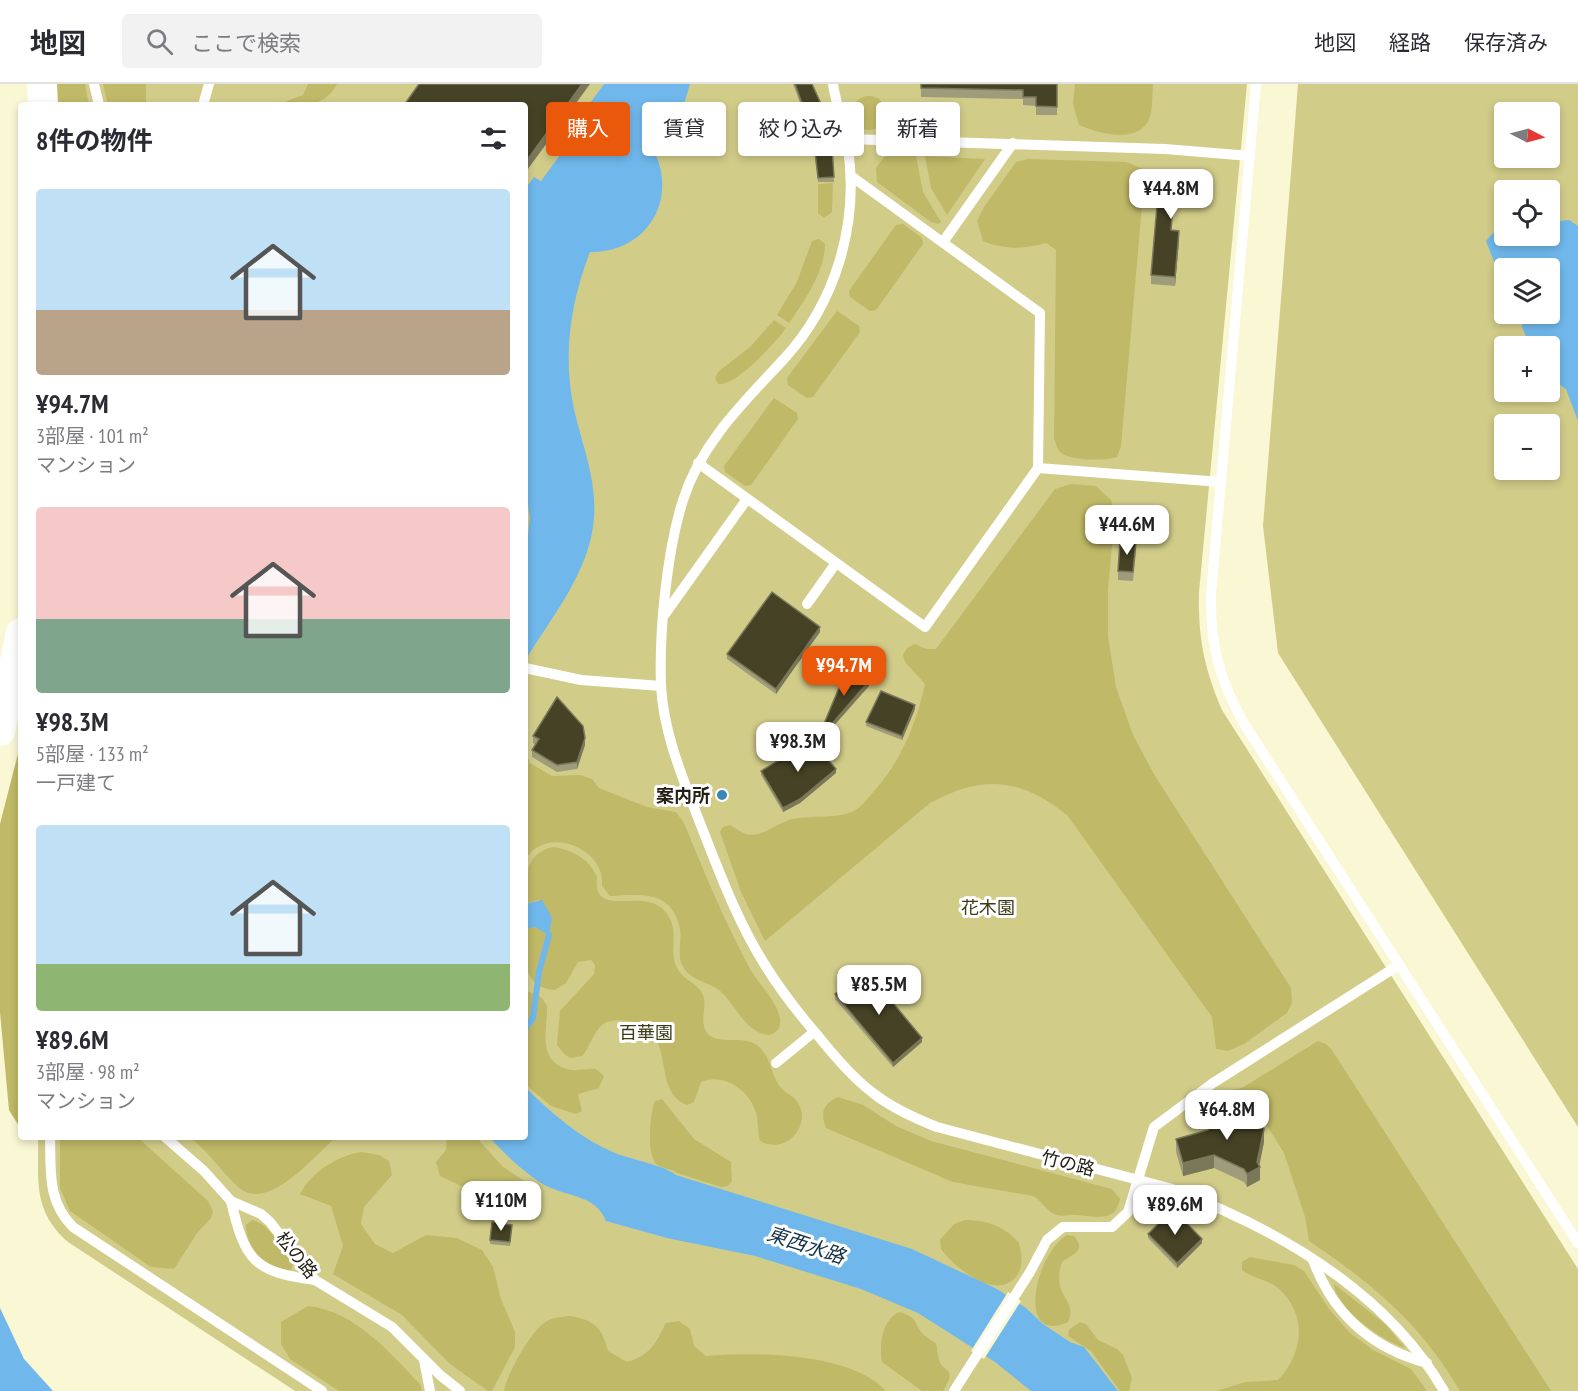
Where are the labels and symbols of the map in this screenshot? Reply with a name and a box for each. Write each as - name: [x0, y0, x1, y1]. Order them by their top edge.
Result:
- north arrow: [1494, 102, 1560, 168]
- pin: ¥44.8M: [1122, 169, 1220, 220]
- pin: ¥44.6M: [1078, 505, 1176, 556]
- pin: ¥94.7M: [795, 646, 893, 697]
- pin: ¥98.3M: [749, 722, 847, 773]
- place label: 案内所: [656, 784, 710, 807]
- marker: 案内所: [715, 788, 729, 802]
- park label: 花木園: [961, 896, 1015, 919]
- pin: ¥85.5M: [830, 965, 928, 1016]
- park label: 百華園: [619, 1021, 673, 1044]
- pin: ¥64.8M: [1178, 1090, 1276, 1141]
- street label: 竹の路: [1039, 1145, 1097, 1181]
- pin: ¥110M: [459, 1181, 543, 1232]
- pin: ¥89.6M: [1126, 1185, 1224, 1236]
- water label: 東西水路: [764, 1220, 850, 1270]
- street label: 松の路: [271, 1227, 323, 1283]

